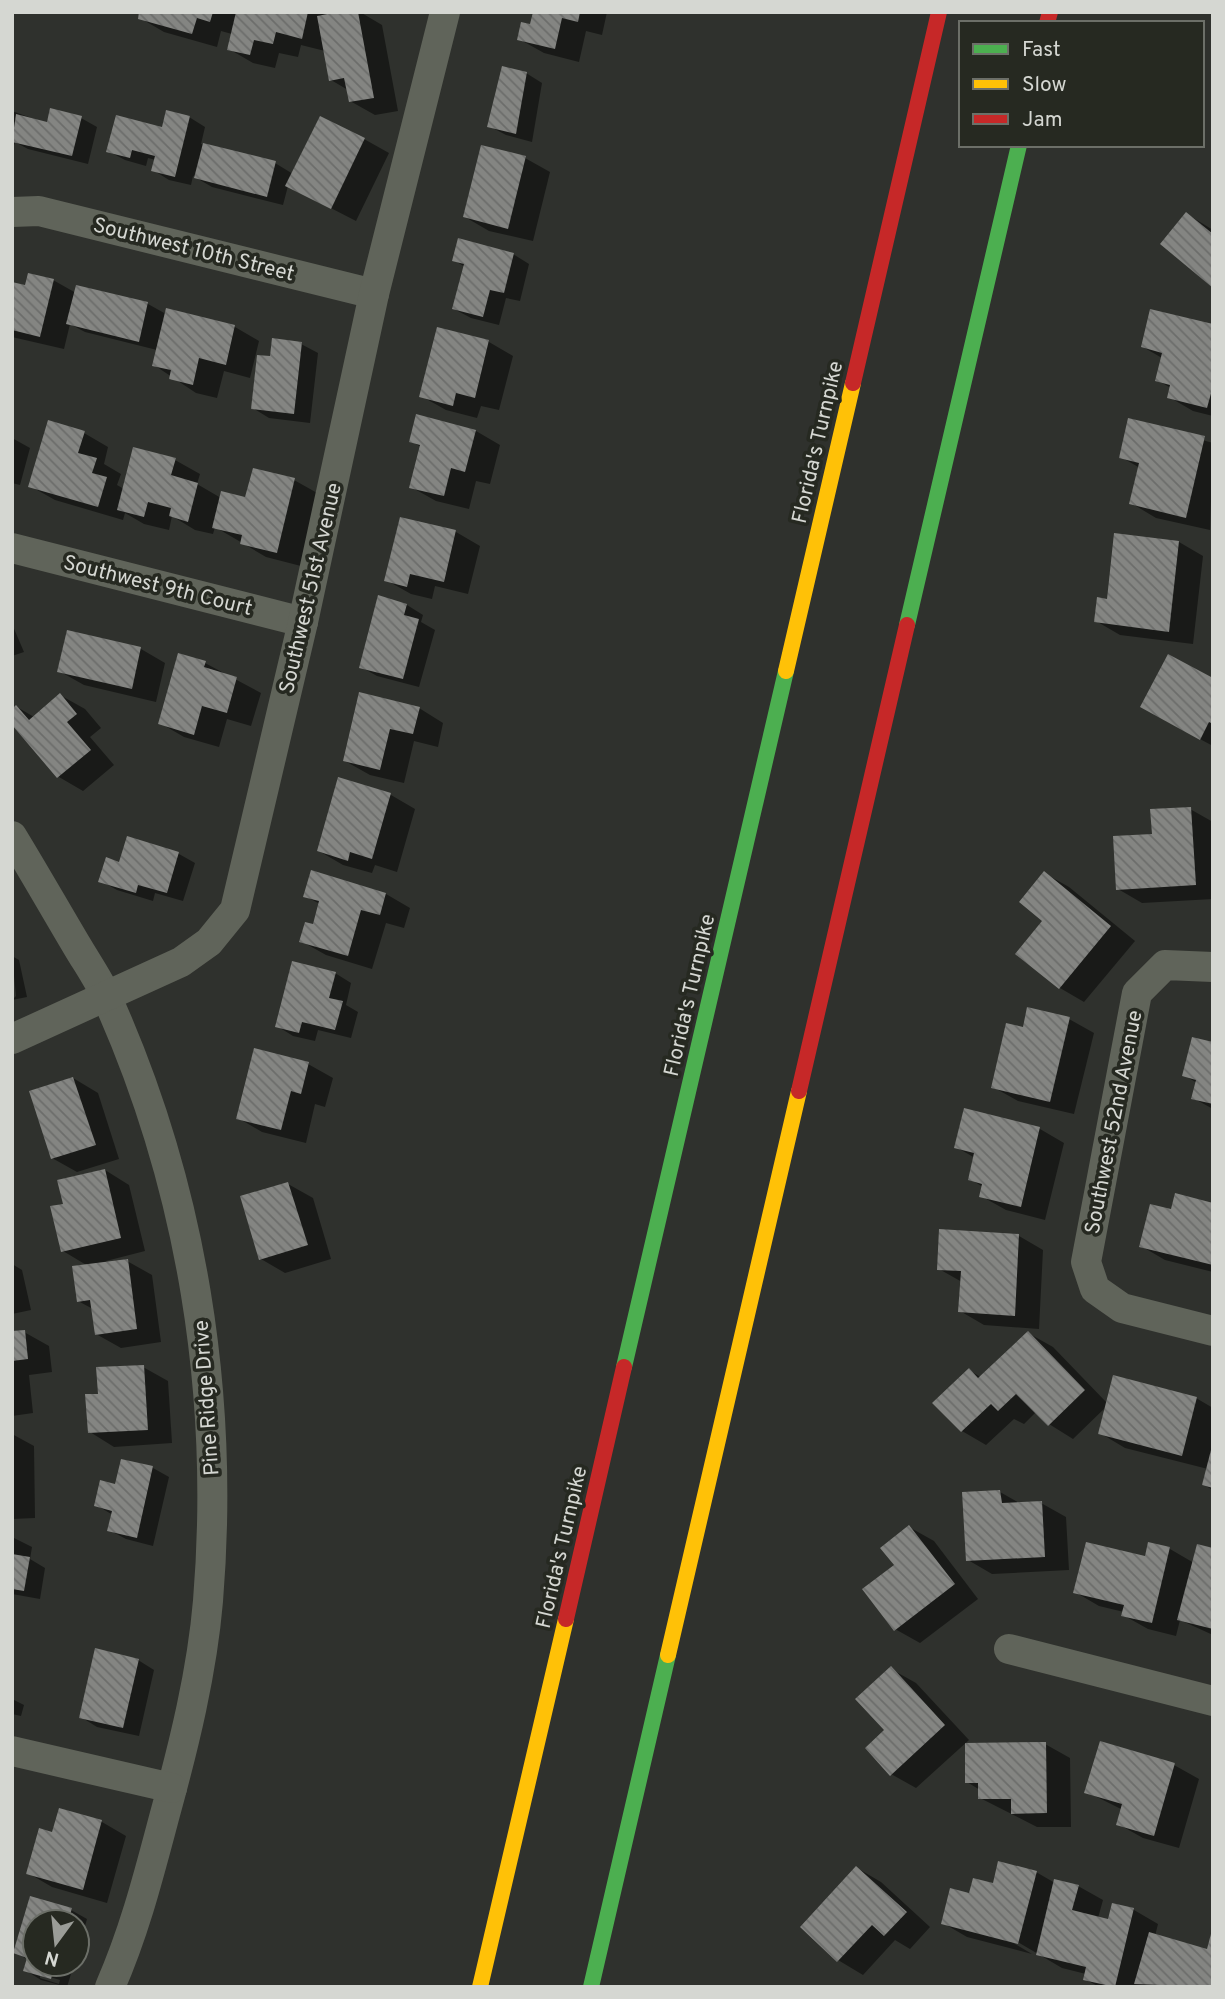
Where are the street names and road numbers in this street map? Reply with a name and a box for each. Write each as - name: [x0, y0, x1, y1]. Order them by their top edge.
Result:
- street label: Southwest 10th Street: [90, 212, 297, 289]
- street label: Florida's Turnpike: [787, 358, 850, 526]
- street label: Southwest 51st Avenue: [274, 480, 349, 696]
- street label: Southwest 9th Court: [60, 550, 255, 623]
- street label: Florida's Turnpike: [659, 911, 722, 1079]
- street label: Southwest 52nd Avenue: [1080, 1008, 1149, 1236]
- street label: Pine Ridge Drive: [189, 1319, 226, 1477]
- street label: Florida's Turnpike: [531, 1463, 594, 1631]

